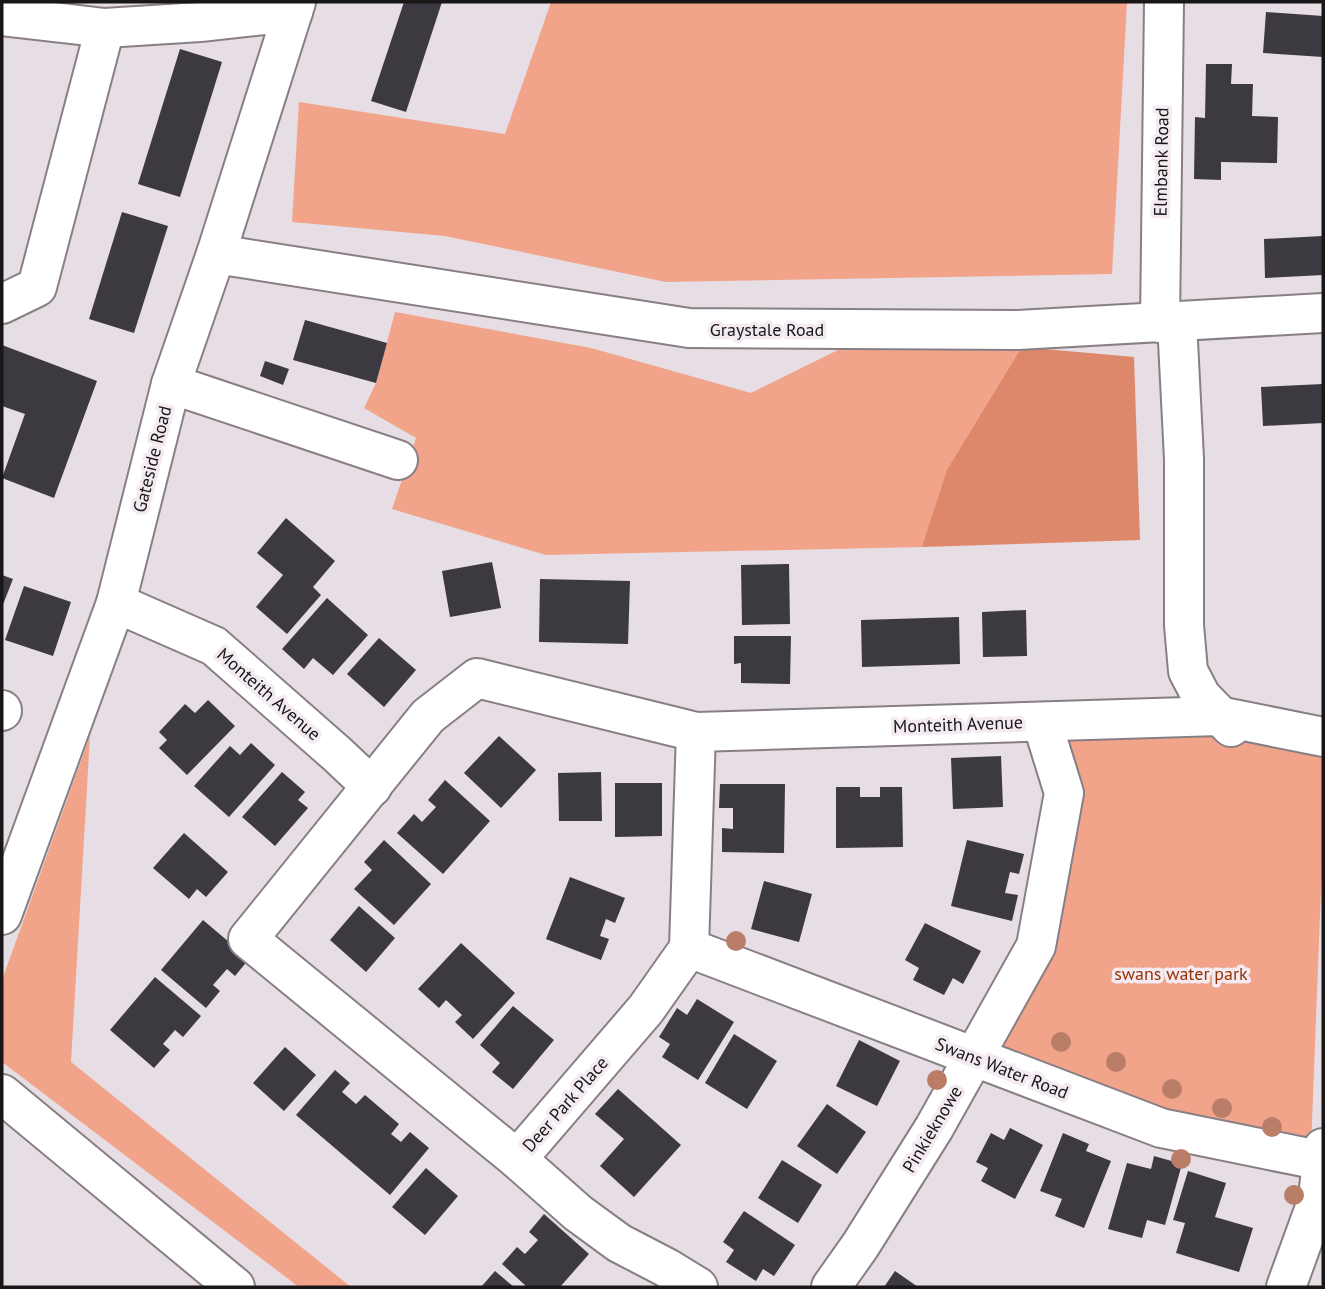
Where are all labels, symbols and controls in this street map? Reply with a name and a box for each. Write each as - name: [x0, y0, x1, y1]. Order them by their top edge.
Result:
- street label: Elmbank Road: [1149, 107, 1173, 217]
- street label: Graystale Road: [710, 318, 824, 341]
- street label: Gateside Road: [128, 403, 176, 515]
- street label: Monteith Avenue: [212, 643, 326, 745]
- street label: Monteith Avenue: [893, 710, 1023, 738]
- park label: swans water park: [1114, 962, 1248, 985]
- street label: Swans Water Road: [932, 1032, 1072, 1104]
- street label: Deer Park Place: [517, 1051, 613, 1157]
- street label: Pinkieknowe: [897, 1081, 967, 1177]

